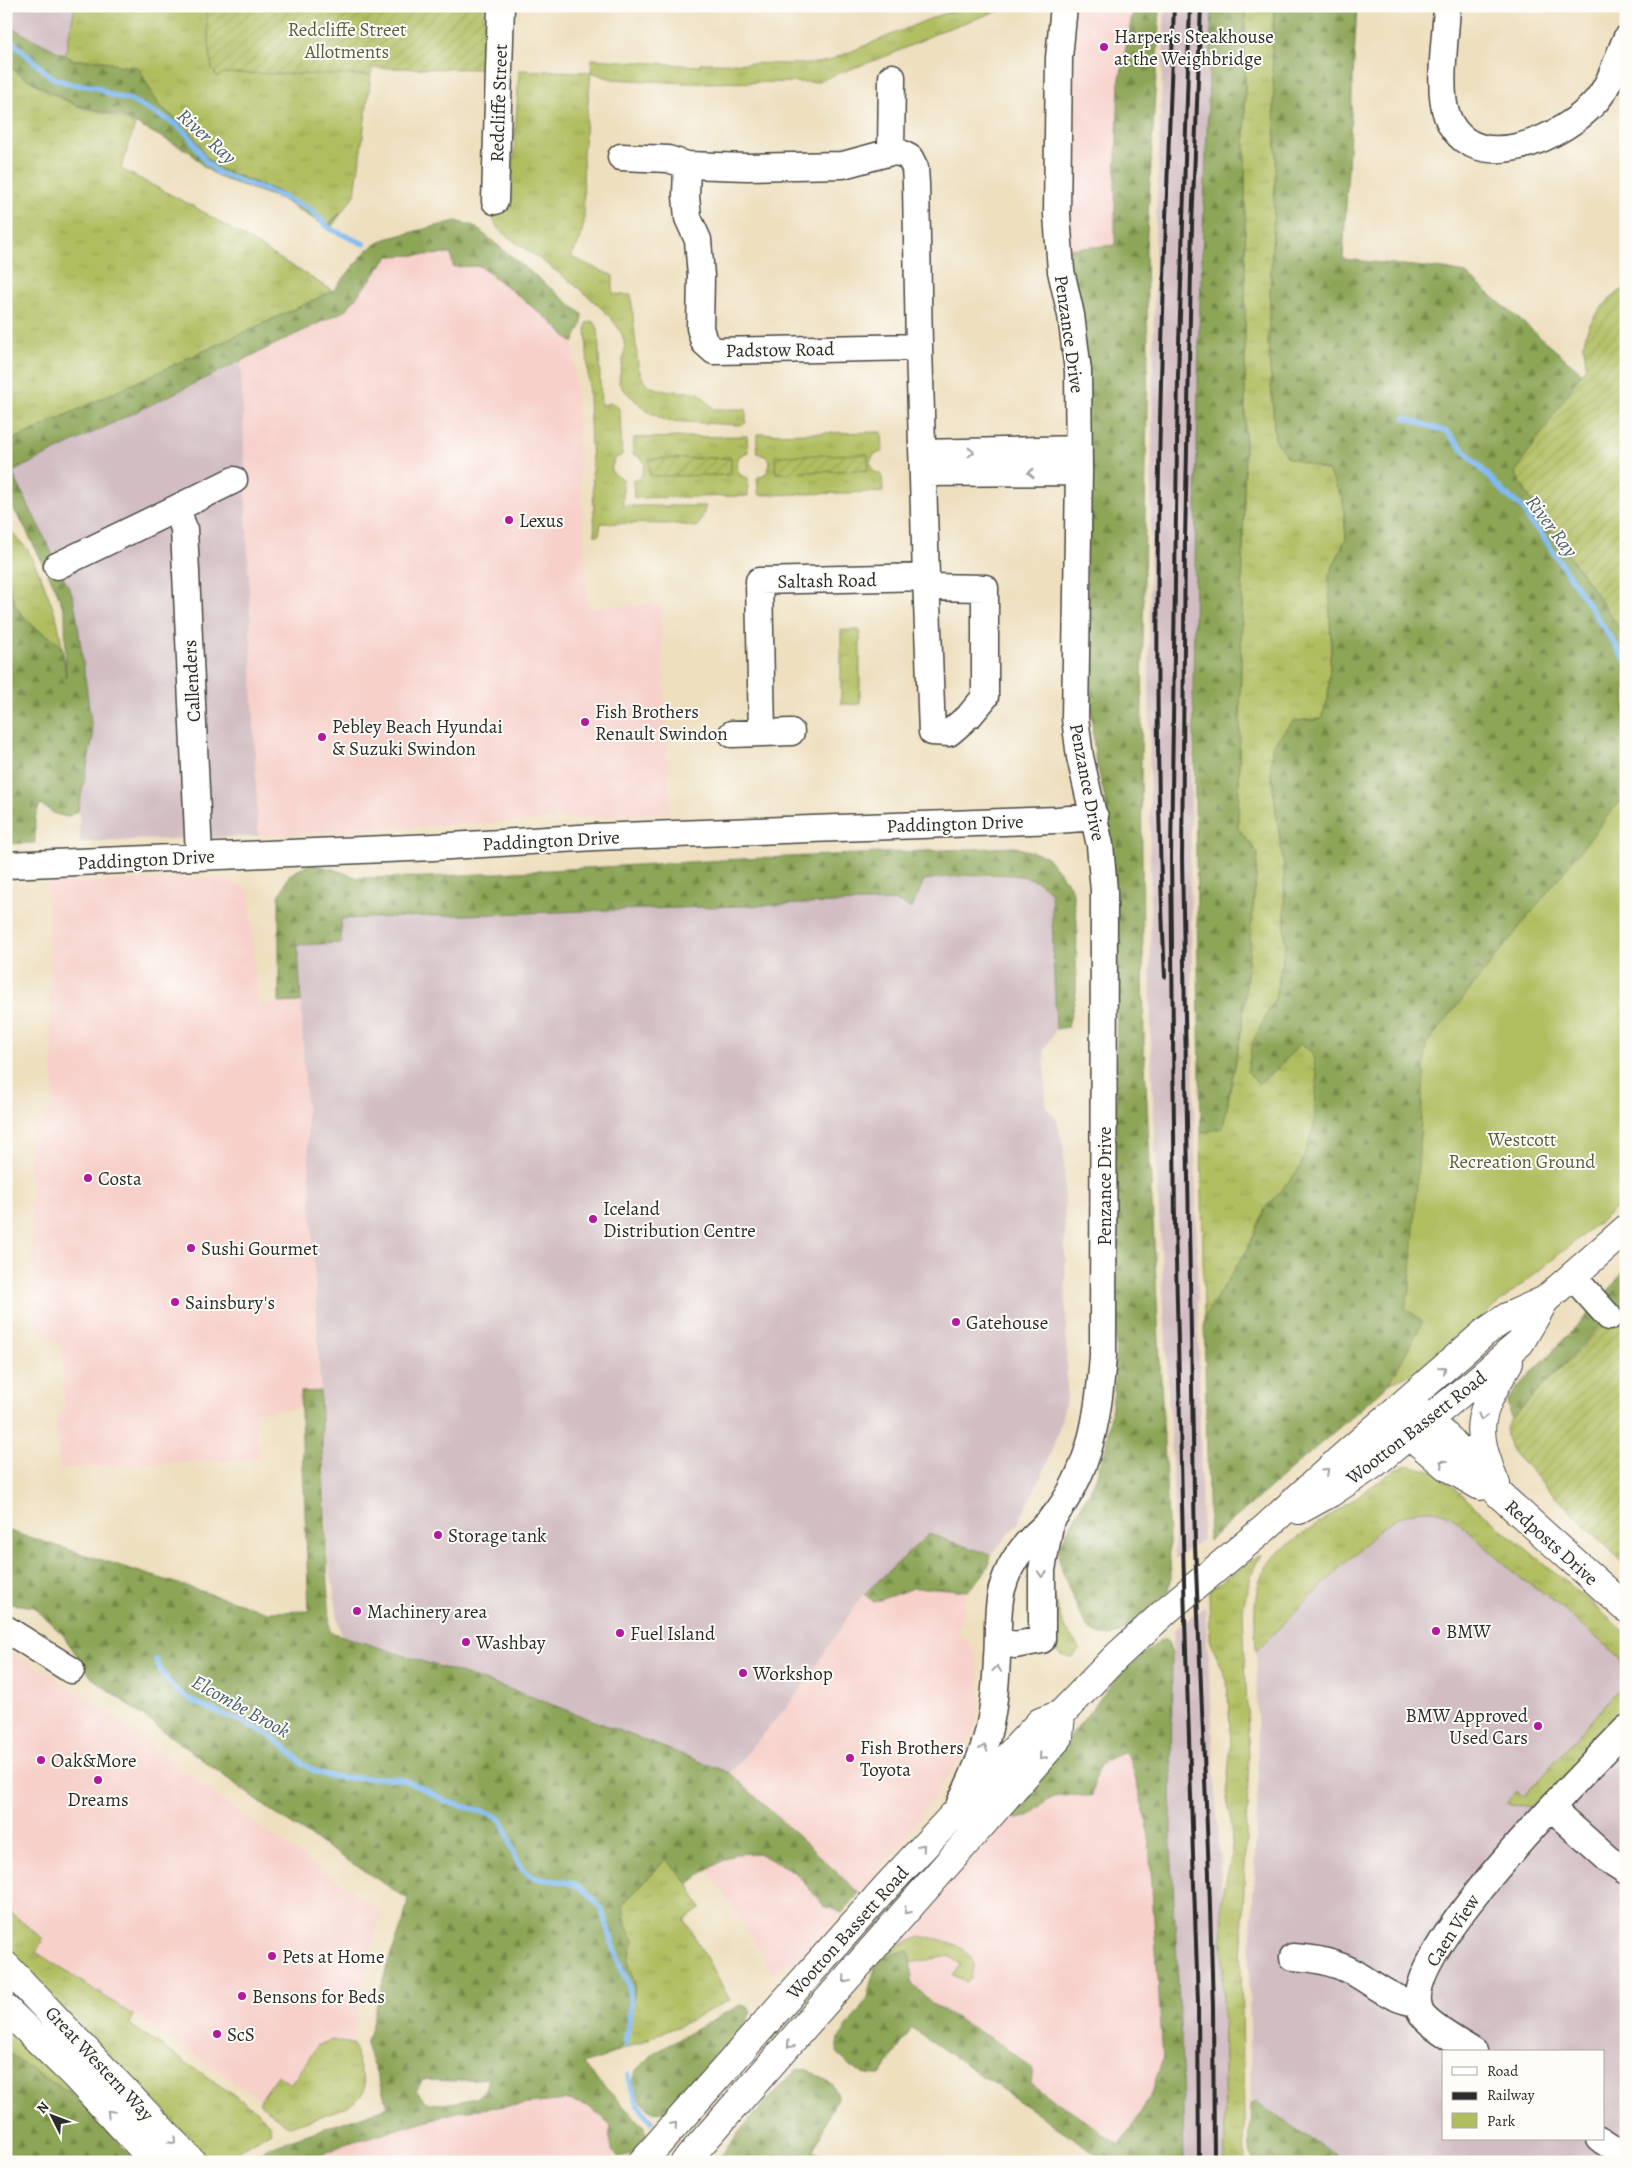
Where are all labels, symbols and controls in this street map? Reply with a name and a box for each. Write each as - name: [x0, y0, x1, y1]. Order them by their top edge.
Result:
- park label: Redcliffe Street Allotments: [288, 17, 406, 65]
- place label: Harper's Steakhouse at the Weighbridge: [1114, 24, 1274, 72]
- marker: Harper's Steakhouse at the Weighbridge: [1098, 41, 1110, 53]
- street label: Redcliffe Street: [484, 43, 514, 163]
- water label: River Ray: [171, 102, 242, 170]
- street label: Penzance Drive: [1048, 273, 1090, 395]
- street label: Padstow Road: [725, 336, 835, 364]
- one-way arrow: [968, 447, 976, 457]
- one-way arrow: [1026, 468, 1034, 478]
- water label: River Ray: [1519, 490, 1584, 563]
- place label: Lexus: [519, 508, 564, 534]
- marker: Lexus: [503, 514, 515, 526]
- street label: Saltash Road: [777, 567, 878, 595]
- street label: Callenders: [177, 639, 207, 723]
- place label: Fish Brothers Renault Swindon: [595, 699, 728, 747]
- place label: Pebley Beach Hyundai & Suzuki Swindon: [332, 714, 503, 762]
- marker: Fish Brothers Renault Swindon: [579, 716, 591, 728]
- street label: Penzance Drive: [1063, 721, 1111, 843]
- marker: Pebley Beach Hyundai & Suzuki Swindon: [316, 731, 328, 743]
- street label: Paddington Drive: [886, 809, 1024, 839]
- street label: Paddington Drive: [482, 824, 620, 858]
- street label: Paddington Drive: [77, 843, 215, 877]
- street label: Penzance Drive: [1092, 1126, 1118, 1246]
- park label: Westcott Recreation Ground: [1448, 1127, 1596, 1175]
- place label: Costa: [98, 1166, 142, 1192]
- marker: Costa: [82, 1172, 94, 1184]
- place label: Iceland Distribution Centre: [603, 1196, 756, 1244]
- marker: Iceland Distribution Centre: [587, 1213, 599, 1225]
- place label: Sushi Gourmet: [201, 1236, 318, 1262]
- marker: Sushi Gourmet: [185, 1242, 197, 1254]
- place label: Sainsbury's: [185, 1290, 275, 1316]
- marker: Sainsbury's: [169, 1296, 181, 1308]
- place label: Gatehouse: [966, 1310, 1048, 1336]
- marker: Gatehouse: [950, 1316, 962, 1328]
- street label: Wootton Bassett Road: [1340, 1364, 1493, 1491]
- one-way arrow: [1437, 1366, 1446, 1374]
- one-way arrow: [1478, 1413, 1488, 1421]
- one-way arrow: [1440, 1460, 1449, 1468]
- one-way arrow: [1320, 1468, 1329, 1477]
- street label: Redposts Drive: [1499, 1494, 1604, 1592]
- place label: Storage tank: [448, 1523, 547, 1549]
- marker: Storage tank: [432, 1529, 444, 1541]
- one-way arrow: [1037, 1570, 1048, 1578]
- place label: Machinery area: [367, 1599, 487, 1625]
- marker: Machinery area: [351, 1605, 363, 1617]
- place label: BMW: [1446, 1619, 1491, 1645]
- place label: Fuel Island: [630, 1621, 716, 1647]
- marker: BMW: [1430, 1625, 1442, 1637]
- marker: Fuel Island: [614, 1627, 626, 1639]
- place label: Washbay: [475, 1630, 546, 1656]
- marker: Washbay: [460, 1636, 472, 1648]
- place label: Workshop: [752, 1661, 833, 1687]
- one-way arrow: [991, 1665, 1002, 1673]
- marker: Workshop: [737, 1667, 749, 1679]
- water label: Elcombe Brook: [187, 1668, 295, 1745]
- place label: BMW Approved Used Cars: [1405, 1703, 1529, 1751]
- marker: BMW Approved Used Cars: [1532, 1720, 1544, 1732]
- place label: Fish Brothers Toyota: [860, 1735, 964, 1783]
- one-way arrow: [978, 1744, 988, 1752]
- place label: Oak&More: [51, 1748, 137, 1774]
- one-way arrow: [1039, 1751, 1048, 1760]
- marker: Fish Brothers Toyota: [844, 1752, 856, 1764]
- marker: Oak&More: [35, 1754, 47, 1766]
- marker: Dreams: [92, 1774, 104, 1786]
- place label: Dreams: [67, 1787, 129, 1813]
- one-way arrow: [916, 1844, 925, 1853]
- street label: Wootton Bassett Road: [780, 1860, 915, 2006]
- street label: Caen View: [1420, 1889, 1486, 1972]
- one-way arrow: [903, 1906, 912, 1915]
- place label: Pets at Home: [282, 1944, 384, 1970]
- marker: Pets at Home: [266, 1950, 278, 1962]
- one-way arrow: [843, 1974, 852, 1983]
- place label: Bensons for Beds: [252, 1984, 385, 2010]
- marker: Bensons for Beds: [236, 1990, 248, 2002]
- street label: Great Western Way: [39, 2000, 160, 2127]
- place label: ScS: [227, 2022, 255, 2048]
- marker: ScS: [211, 2028, 223, 2040]
- one-way arrow: [787, 2039, 796, 2048]
- legend: [1442, 2050, 1604, 2140]
- text: Road: [1487, 2061, 1519, 2081]
- text: Railway: [1487, 2085, 1535, 2105]
- north arrow: [28, 2090, 78, 2140]
- text: N: [32, 2097, 53, 2118]
- one-way arrow: [107, 2110, 116, 2119]
- text: Park: [1487, 2111, 1516, 2131]
- one-way arrow: [668, 2122, 677, 2131]
- one-way arrow: [167, 2135, 176, 2144]

